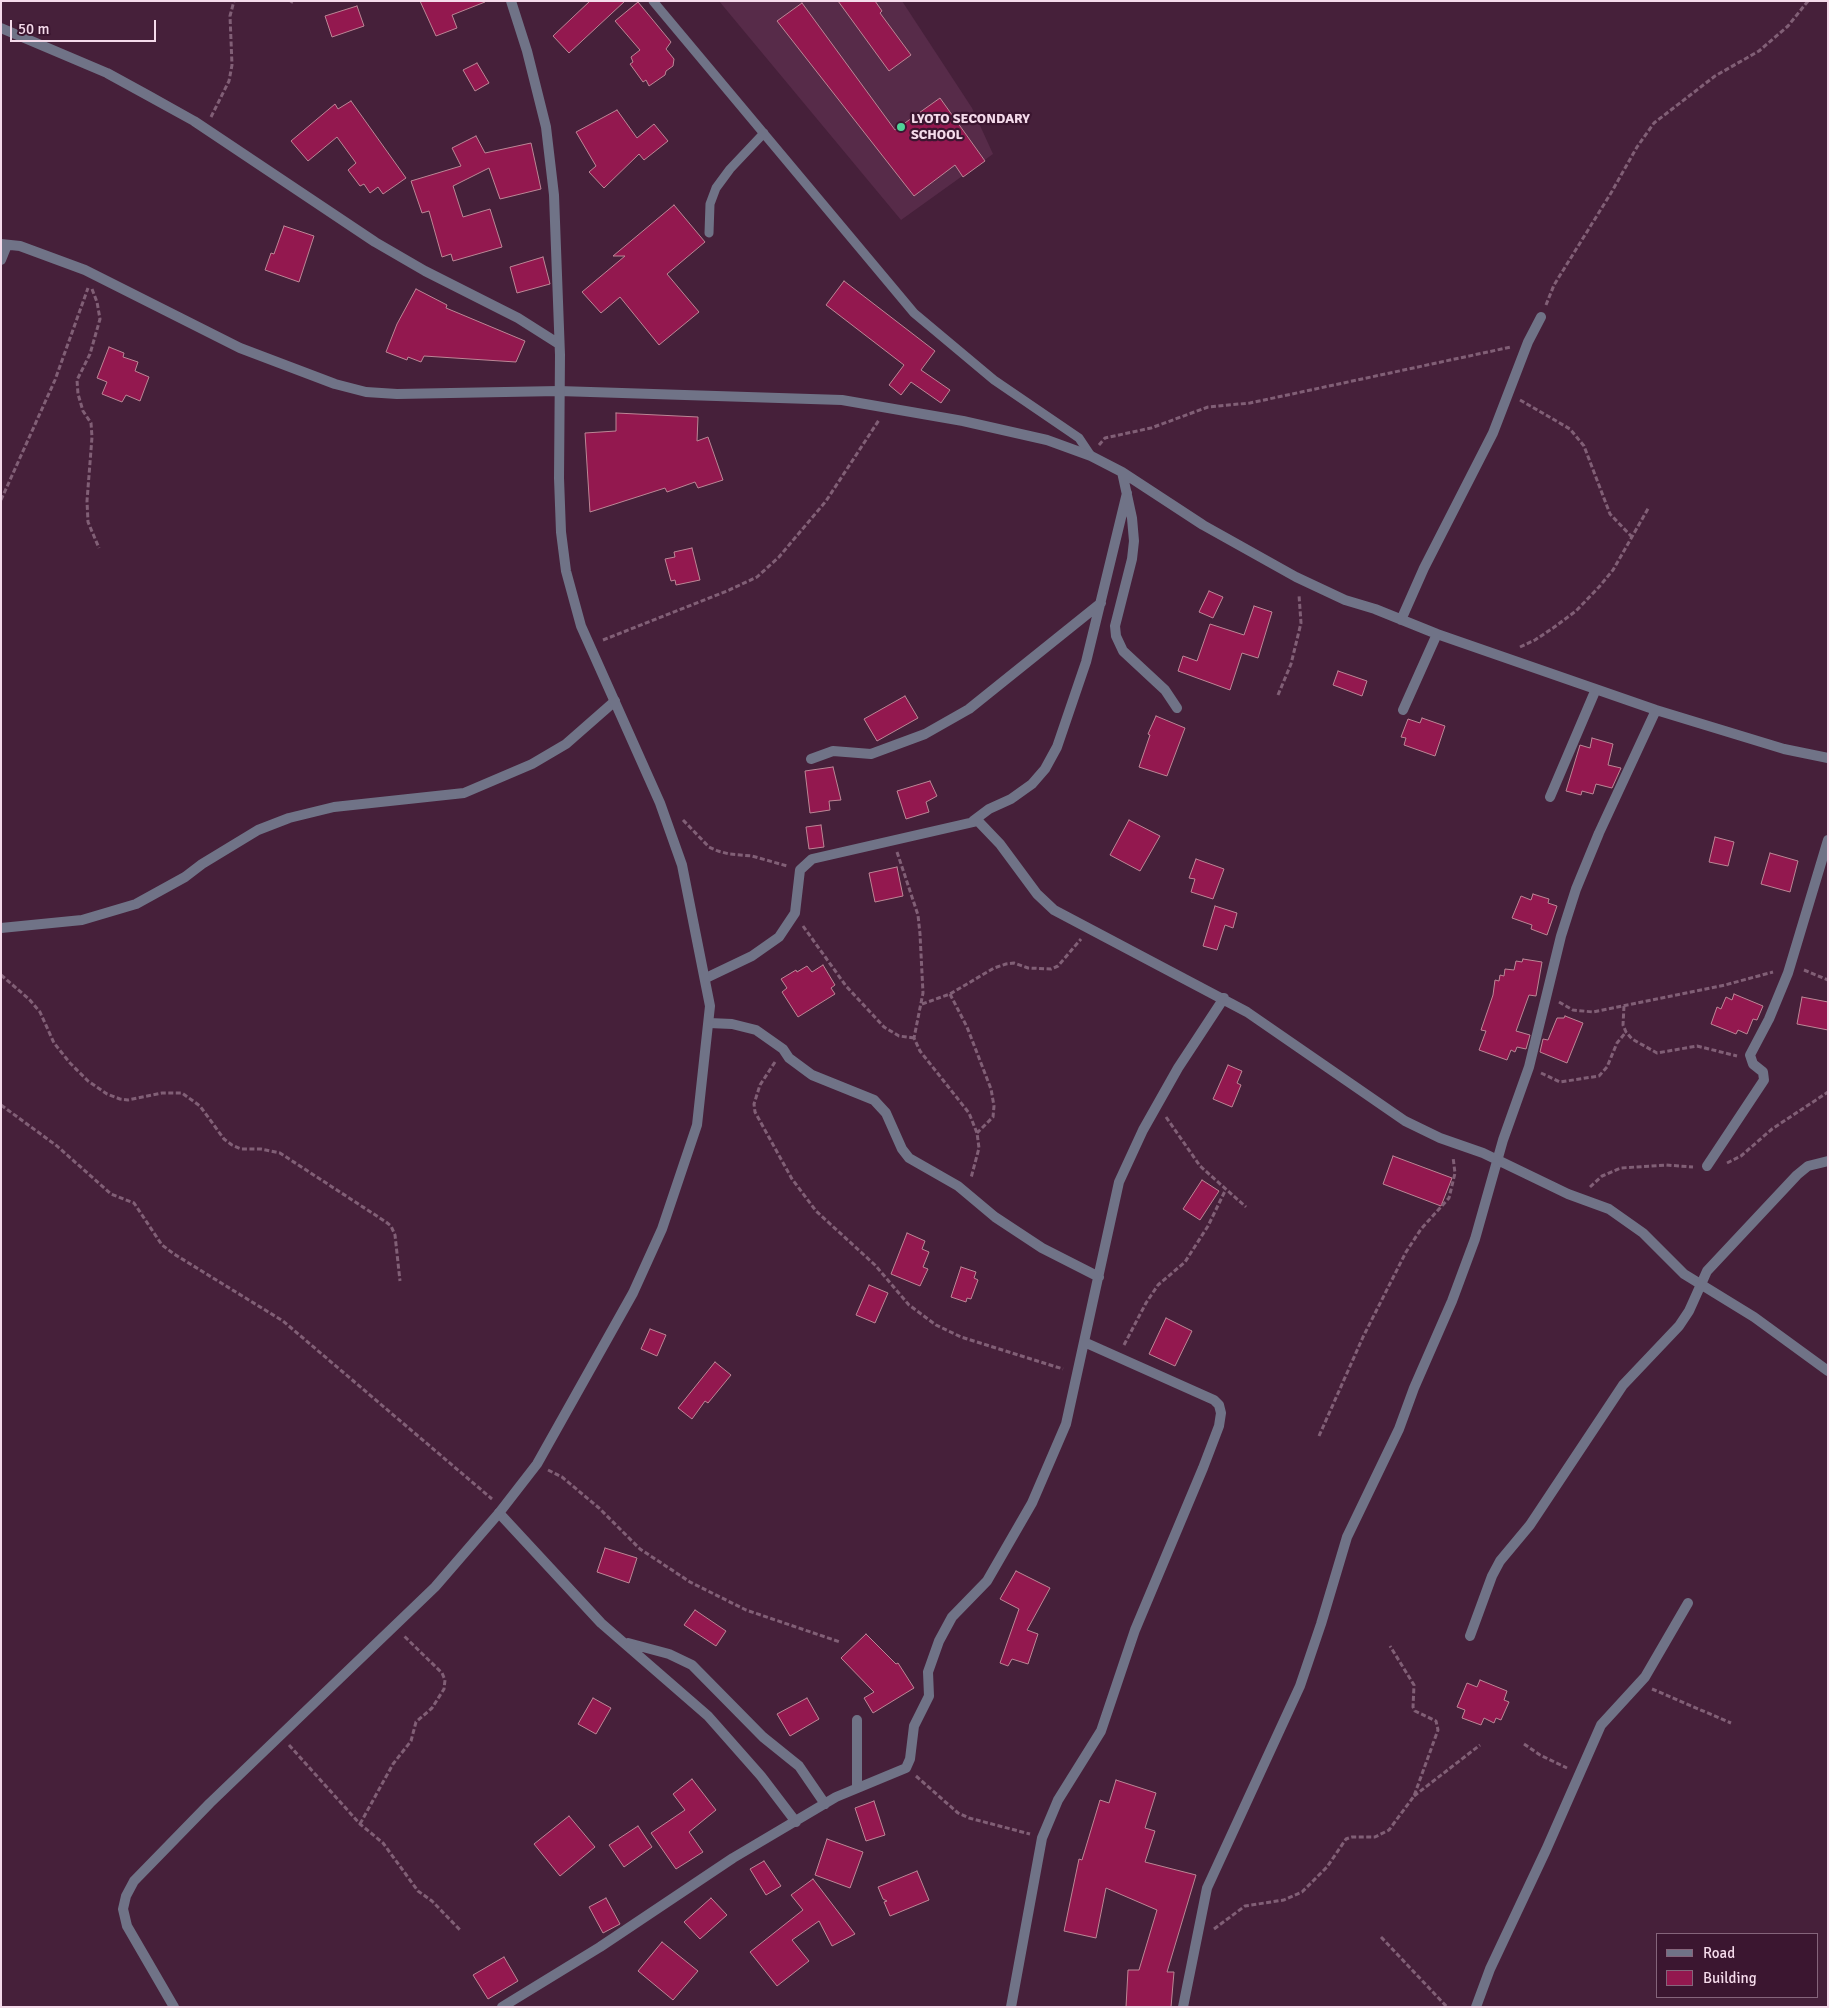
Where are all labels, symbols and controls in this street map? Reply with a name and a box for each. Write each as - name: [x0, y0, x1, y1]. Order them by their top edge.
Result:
- scale bar: [12, 10, 159, 42]
- text: 50 m: [18, 20, 49, 38]
- place label: LYOTO SECONDARY SCHOOL: [911, 111, 1030, 144]
- marker: LYOTO SECONDARY SCHOOL: [895, 121, 907, 133]
- legend: [1656, 1933, 1819, 1998]
- text: Road: [1703, 1944, 1735, 1962]
- text: Building: [1703, 1969, 1757, 1987]

